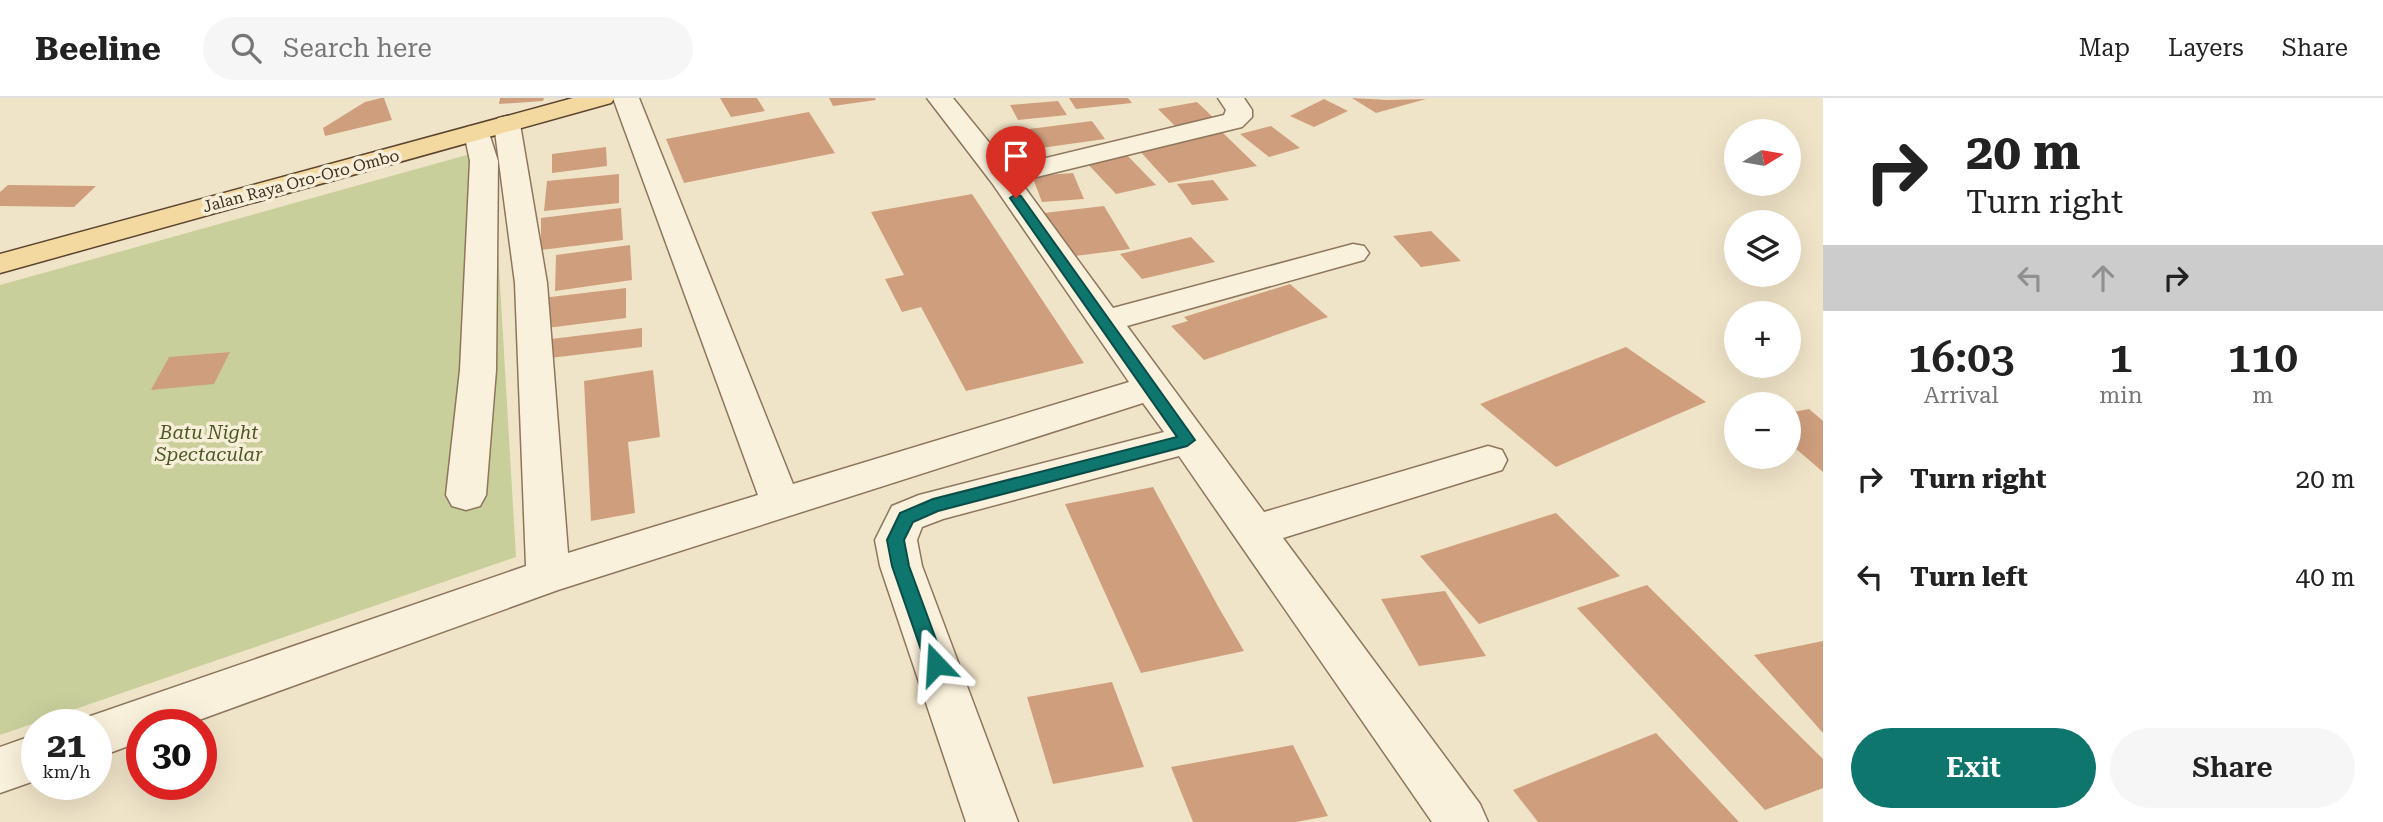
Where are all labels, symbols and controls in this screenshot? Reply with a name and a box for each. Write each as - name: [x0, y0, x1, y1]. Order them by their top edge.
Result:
- search box: [203, 17, 693, 80]
- text: Beeline: [35, 29, 161, 68]
- icon: search: [227, 29, 265, 67]
- text: Search here: [283, 33, 432, 63]
- text: Map: [2079, 34, 2130, 62]
- text: Layers: [2168, 34, 2244, 62]
- text: Share: [2282, 34, 2348, 62]
- north arrow: [1724, 119, 1801, 196]
- map controls: [1724, 119, 1801, 469]
- text: 20 m: [1966, 124, 2081, 181]
- pin: [986, 126, 1046, 198]
- icon: right: [1851, 126, 1942, 217]
- icon: arrive: [997, 137, 1035, 175]
- street label: Jalan Raya Oro-Oro Ombo: [201, 146, 401, 216]
- text: Turn right: [1966, 183, 2123, 221]
- button: layers: [1724, 210, 1801, 287]
- icon: left: [2011, 259, 2049, 297]
- icon: ahead: [2084, 259, 2122, 297]
- icon: right: [2157, 259, 2195, 297]
- button: +: [1724, 301, 1801, 378]
- text: 16:03: [1908, 333, 2014, 382]
- text: 1: [2109, 333, 2133, 382]
- text: 110: [2227, 333, 2298, 382]
- text: Arrival: [1924, 382, 1999, 409]
- text: min: [2099, 382, 2143, 409]
- text: m: [2252, 382, 2273, 409]
- button: −: [1724, 392, 1801, 469]
- park label: Batu Night Spectacular: [154, 421, 263, 466]
- icon: right: [1851, 460, 1889, 498]
- text: Turn right: [1910, 464, 2046, 494]
- text: 20 m: [2296, 464, 2355, 494]
- icon: left: [1851, 558, 1889, 596]
- text: Turn left: [1910, 562, 2028, 592]
- text: 40 m: [2296, 562, 2355, 592]
- position arrow: [899, 627, 973, 701]
- speed limit sign: 30: [126, 709, 217, 800]
- text: 21: [47, 725, 86, 766]
- button: Exit: [1851, 728, 2096, 808]
- button: Share: [2110, 728, 2355, 808]
- text: km/h: [42, 761, 91, 782]

